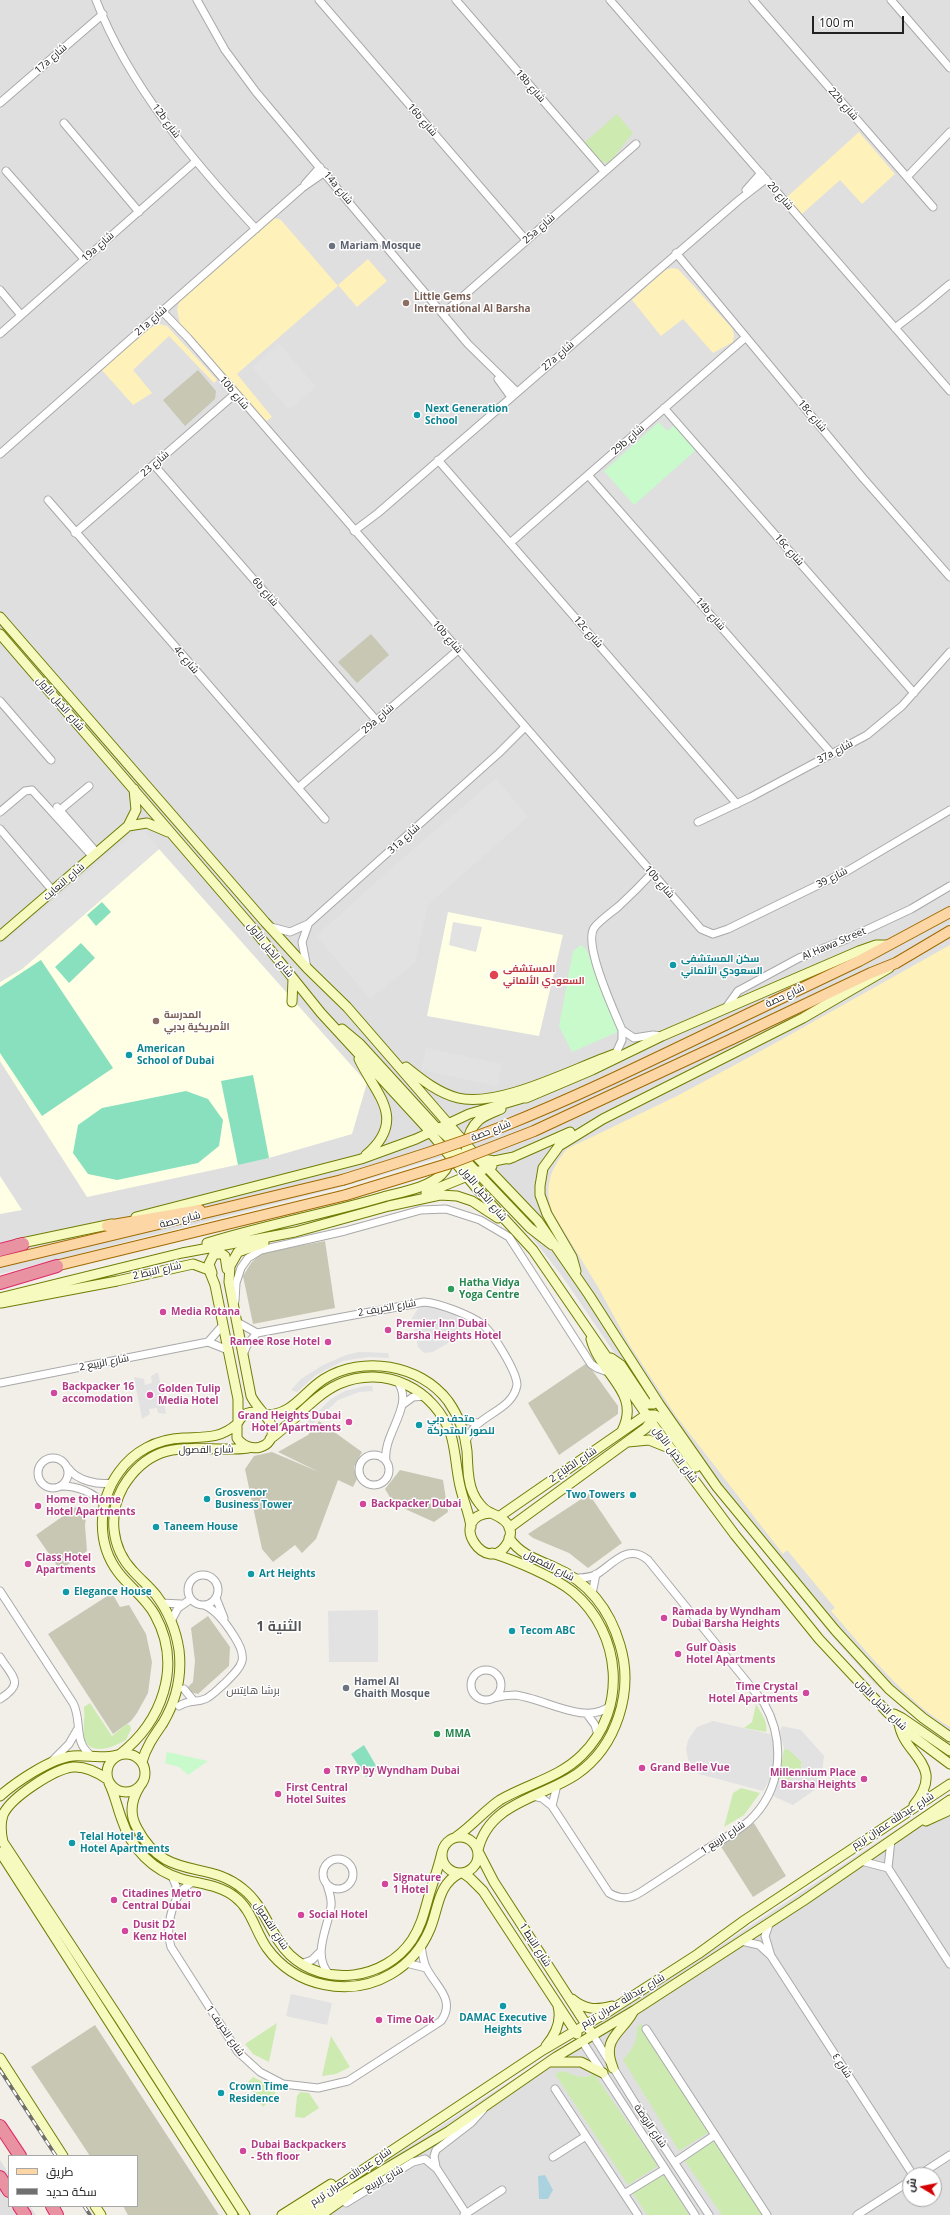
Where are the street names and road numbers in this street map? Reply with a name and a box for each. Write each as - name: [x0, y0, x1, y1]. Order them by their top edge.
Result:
- street label: 17a شارع: [32, 42, 70, 76]
- street label: 18b شارع: [513, 67, 547, 105]
- street label: 22b شارع: [826, 85, 860, 123]
- street label: 16b شارع: [405, 101, 439, 139]
- street label: 12b شارع: [149, 102, 183, 140]
- street label: 14a شارع: [321, 169, 355, 207]
- street label: شارع 20: [765, 179, 795, 213]
- street label: 25a شارع: [520, 212, 558, 246]
- street label: 19a شارع: [79, 230, 117, 264]
- street label: 21a شارع: [132, 304, 170, 338]
- street label: 27a شارع: [539, 339, 577, 373]
- street label: 10b شارع: [217, 374, 251, 412]
- street label: 18c شارع: [795, 398, 829, 434]
- street label: 29b شارع: [609, 423, 647, 457]
- street label: شارع 23: [138, 449, 172, 479]
- street label: 16c شارع: [772, 532, 806, 568]
- street label: 6b شارع: [249, 575, 281, 609]
- street label: 14b شارع: [693, 595, 727, 633]
- street label: 12c شارع: [571, 614, 605, 650]
- street label: 10b شارع: [430, 618, 464, 656]
- street label: 4c شارع: [171, 644, 201, 676]
- street label: شارع الخيل الأول: [33, 675, 87, 733]
- street label: 29a شارع: [359, 702, 397, 736]
- street label: 37a شارع: [815, 738, 855, 766]
- street label: 31a شارع: [386, 822, 422, 856]
- street label: شارع النعايت: [41, 861, 87, 903]
- street label: 10b شارع: [642, 863, 676, 901]
- street label: شارع 39: [814, 865, 850, 891]
- street label: شارع الخيل الأول: [244, 920, 296, 980]
- street label: Al Hawa Street: [800, 925, 868, 963]
- street label: شارع حصة: [764, 982, 806, 1010]
- street label: شارع حصة: [469, 1118, 513, 1144]
- street label: شارع الخيل الأول: [457, 1164, 509, 1224]
- street label: شارع حصة: [158, 1209, 202, 1231]
- street label: شارع النبط 2: [131, 1260, 183, 1282]
- street label: شارع الخريف 2: [357, 1297, 417, 1319]
- street label: شارع الربيع 2: [78, 1352, 130, 1374]
- street label: شارع الخيل الأول: [650, 1425, 700, 1485]
- street label: شارع الفصول: [179, 1444, 233, 1456]
- street label: شارع الطباع 2: [547, 1445, 599, 1485]
- street label: شارع الفصول: [522, 1548, 576, 1584]
- street label: شارع الخيل الأول: [853, 1677, 909, 1733]
- street label: شارع عبدالله عمران تريم: [850, 1790, 936, 1852]
- street label: شارع الربيع 1: [699, 1819, 747, 1857]
- street label: شارع الفصول: [251, 1900, 291, 1952]
- street label: شارع النبط 1: [516, 1921, 554, 1969]
- street label: شارع عبدالله عمران تريم: [579, 1971, 667, 2031]
- street label: شارع الخريف 1: [203, 2003, 247, 2059]
- street label: شارع ٤: [830, 2052, 854, 2080]
- street label: شارع الروضة: [631, 2102, 669, 2150]
- street label: شارع عبدالله عمران تريم: [308, 2145, 394, 2209]
- street label: شارع الربيع: [363, 2163, 405, 2195]

